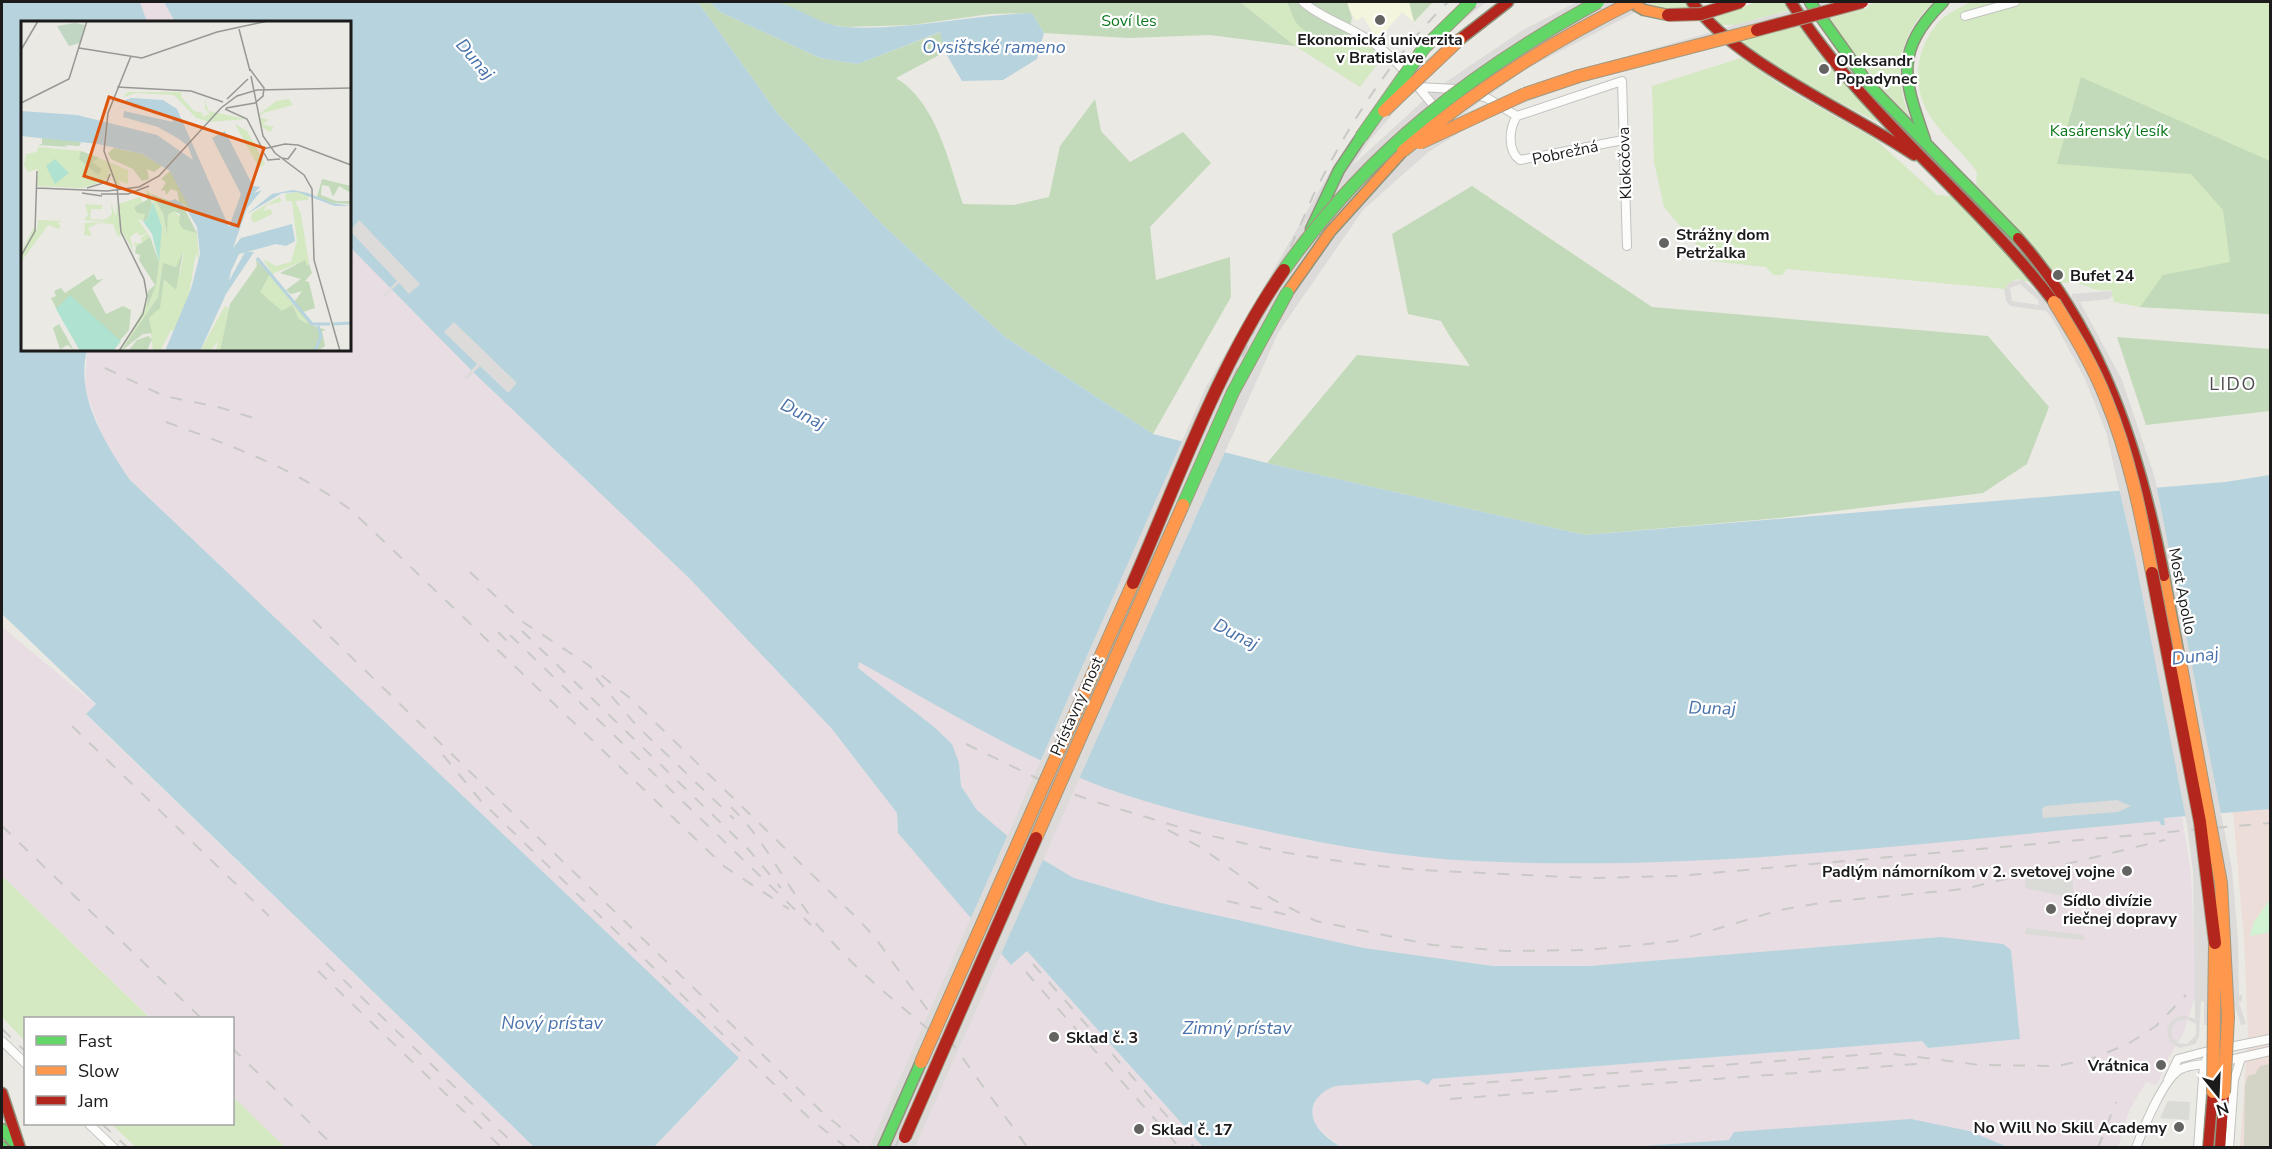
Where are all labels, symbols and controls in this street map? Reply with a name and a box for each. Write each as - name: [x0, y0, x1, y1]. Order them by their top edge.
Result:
- park label: Soví les: [1101, 10, 1157, 32]
- marker: Ekonomická univerzita v Bratislave: [1373, 13, 1387, 27]
- inset map: [21, 21, 351, 351]
- place label: Ekonomická univerzita v Bratislave: [1297, 29, 1463, 69]
- water label: Dunaj: [450, 33, 500, 85]
- water label: Ovsištské rameno: [922, 35, 1066, 59]
- place label: Oleksandr Popadynec: [1836, 50, 1918, 90]
- marker: Oleksandr Popadynec: [1817, 62, 1831, 76]
- park label: Kasárenský lesík: [2050, 120, 2169, 142]
- street label: Klokočova: [1613, 126, 1637, 200]
- street label: Pobrežná: [1530, 135, 1600, 171]
- place label: Strážny dom Petržalka: [1676, 224, 1770, 264]
- marker: Strážny dom Petržalka: [1657, 236, 1671, 250]
- place label: Bufet 24: [2070, 265, 2135, 287]
- marker: Bufet 24: [2051, 268, 2065, 282]
- district label: LIDO: [2209, 372, 2257, 396]
- water label: Dunaj: [776, 393, 830, 436]
- street label: Most Apollo: [2163, 546, 2201, 637]
- water label: Dunaj: [1209, 613, 1263, 656]
- water label: Dunaj: [2170, 641, 2221, 671]
- street label: Prístavný most: [1045, 653, 1109, 759]
- water label: Dunaj: [1688, 696, 1737, 720]
- place label: Padlým námorníkom v 2. svetovej vojne: [1822, 861, 2115, 883]
- marker: Padlým námorníkom v 2. svetovej vojne: [2120, 864, 2134, 878]
- place label: Sídlo divízie riečnej dopravy: [2063, 890, 2177, 930]
- marker: Sídlo divízie riečnej dopravy: [2044, 902, 2058, 916]
- water label: Nový prístav: [501, 1011, 603, 1035]
- water label: Zimný prístav: [1183, 1016, 1292, 1040]
- legend: [24, 1017, 234, 1125]
- place label: Sklad č. 3: [1066, 1027, 1138, 1049]
- text: Fast: [78, 1029, 113, 1053]
- marker: Sklad č. 3: [1047, 1030, 1061, 1044]
- place label: Vrátnica: [2087, 1055, 2149, 1077]
- marker: Vrátnica: [2154, 1058, 2168, 1072]
- text: Slow: [78, 1059, 119, 1083]
- north arrow: [2188, 1065, 2248, 1125]
- text: Jam: [77, 1089, 109, 1113]
- text: N: [2213, 1096, 2231, 1121]
- place label: No Will No Skill Academy: [1974, 1117, 2168, 1139]
- place label: Sklad č. 17: [1151, 1119, 1233, 1141]
- marker: No Will No Skill Academy: [2172, 1120, 2186, 1134]
- marker: Sklad č. 17: [1132, 1122, 1146, 1136]

